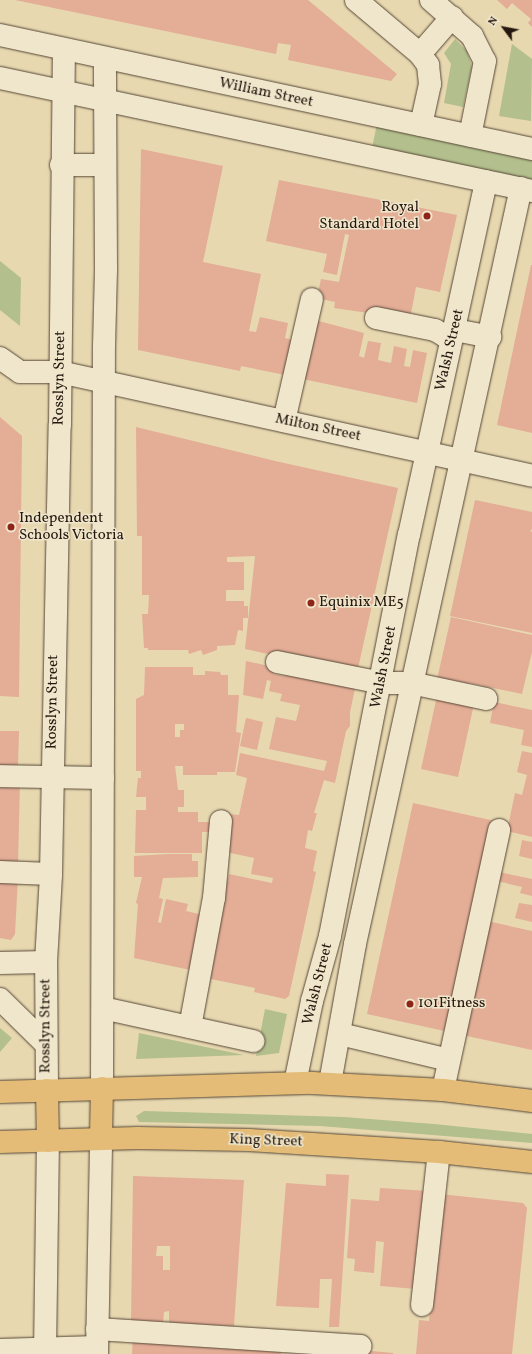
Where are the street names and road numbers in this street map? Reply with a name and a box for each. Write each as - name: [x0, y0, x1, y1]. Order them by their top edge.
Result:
- street label: William Street: [217, 74, 315, 112]
- street label: Walsh Street: [432, 307, 468, 393]
- street label: Rosslyn Street: [50, 331, 70, 425]
- street label: Milton Street: [273, 410, 363, 446]
- street label: Walsh Street: [367, 624, 401, 710]
- street label: Rosslyn Street: [43, 655, 63, 749]
- street label: Walsh Street: [299, 941, 337, 1027]
- street label: Rosslyn Street: [37, 979, 55, 1073]
- street label: King Street: [229, 1131, 303, 1151]

